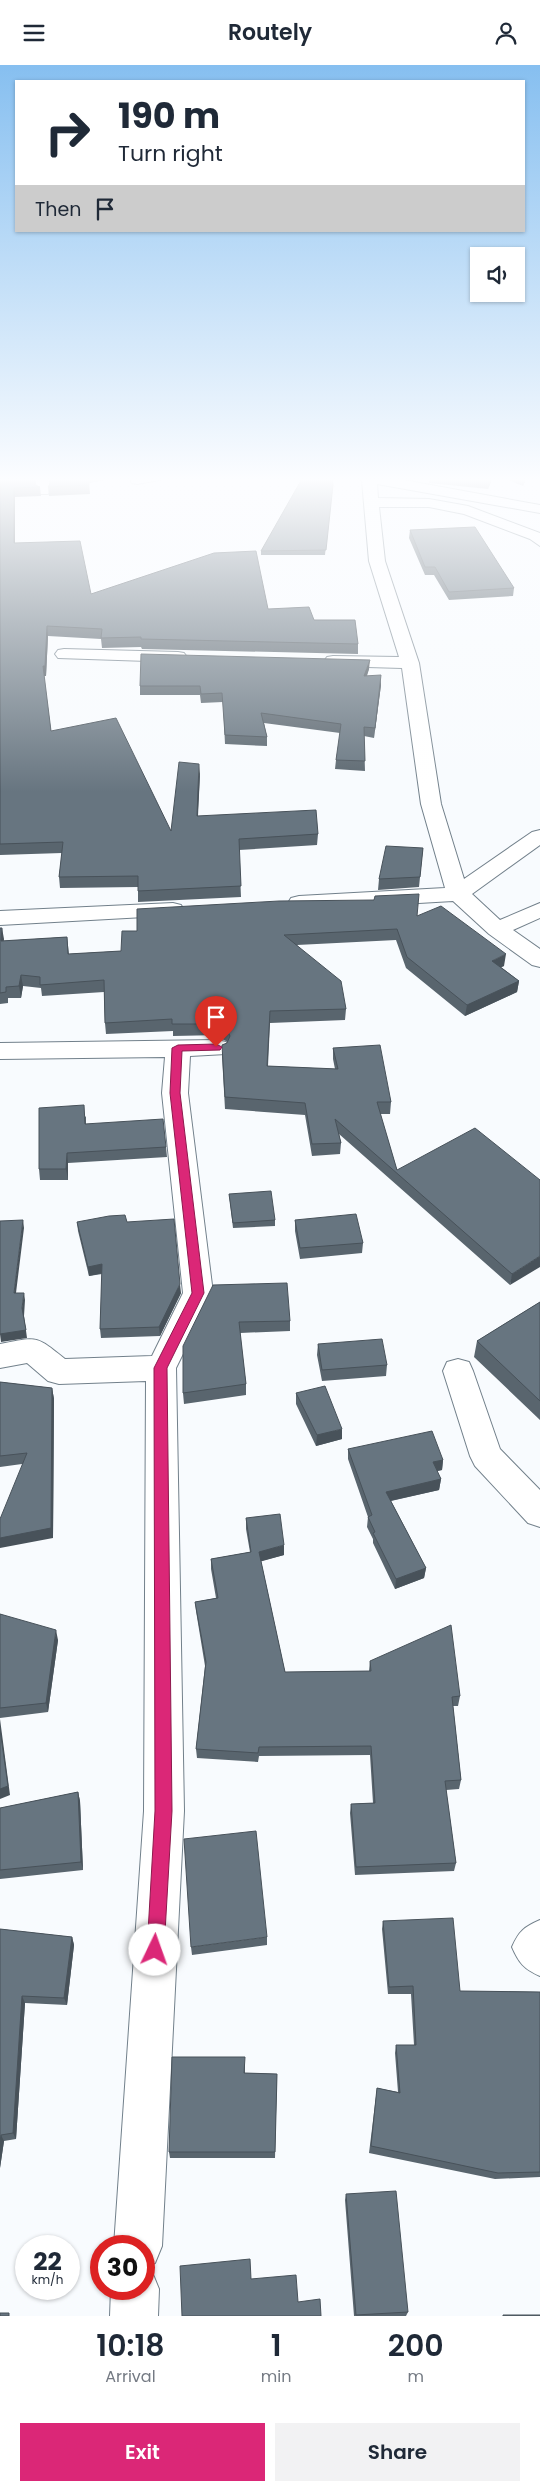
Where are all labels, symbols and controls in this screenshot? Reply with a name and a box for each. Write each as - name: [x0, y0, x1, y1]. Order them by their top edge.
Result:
- text: Routely: [228, 17, 312, 48]
- icon: menu: [20, 19, 48, 47]
- icon: person: [492, 19, 520, 47]
- text: 190 m: [118, 91, 220, 140]
- icon: right: [35, 100, 100, 165]
- text: Turn right: [118, 138, 223, 169]
- icon: arrive: [91, 195, 119, 223]
- text: Then: [35, 196, 81, 223]
- map controls: [470, 247, 525, 302]
- button: sound: [470, 247, 525, 302]
- pin: [195, 996, 237, 1047]
- icon: arrive: [202, 1003, 230, 1031]
- position arrow: [128, 1923, 180, 1975]
- speed limit sign: 30: [90, 2235, 155, 2300]
- text: 22: [33, 2244, 62, 2279]
- text: km/h: [32, 2271, 63, 2288]
- text: 10:18: [96, 2324, 165, 2367]
- text: 1: [271, 2324, 282, 2367]
- text: 200: [388, 2324, 444, 2367]
- text: Arrival: [105, 2365, 156, 2388]
- text: min: [261, 2365, 291, 2388]
- text: m: [407, 2365, 424, 2388]
- button: Exit: [20, 2423, 265, 2481]
- button: Share: [275, 2423, 520, 2481]

